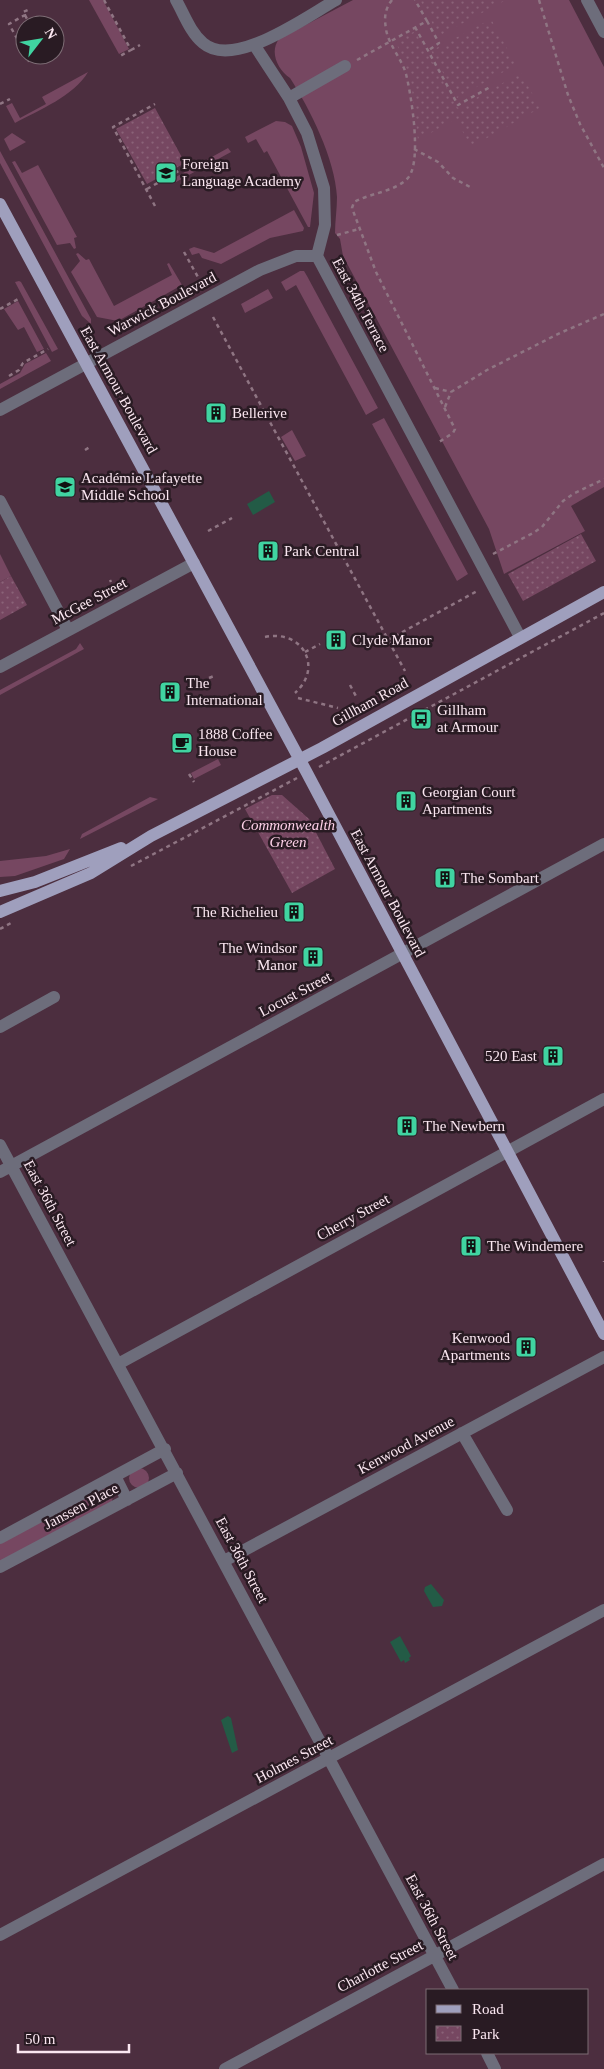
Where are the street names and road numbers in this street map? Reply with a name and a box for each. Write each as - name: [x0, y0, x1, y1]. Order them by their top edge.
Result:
- street label: East 34th Terrace: [329, 255, 393, 355]
- street label: Warwick Boulevard: [105, 269, 219, 339]
- street label: East Armour Boulevard: [77, 324, 161, 457]
- street label: McGee Street: [49, 574, 130, 628]
- street label: Gillham Road: [329, 674, 411, 729]
- street label: East Armour Boulevard: [347, 826, 429, 960]
- street label: Locust Street: [256, 968, 335, 1020]
- street label: East 36th Street: [21, 1157, 80, 1249]
- street label: Cherry Street: [314, 1190, 393, 1243]
- street label: Kenwood Avenue: [355, 1413, 457, 1477]
- street label: Janssen Place: [41, 1480, 121, 1532]
- street label: East 36th Street: [213, 1514, 272, 1606]
- street label: Holmes Street: [253, 1732, 336, 1786]
- street label: East 36th Street: [403, 1871, 462, 1963]
- street label: Charlotte Street: [334, 1936, 426, 1995]

